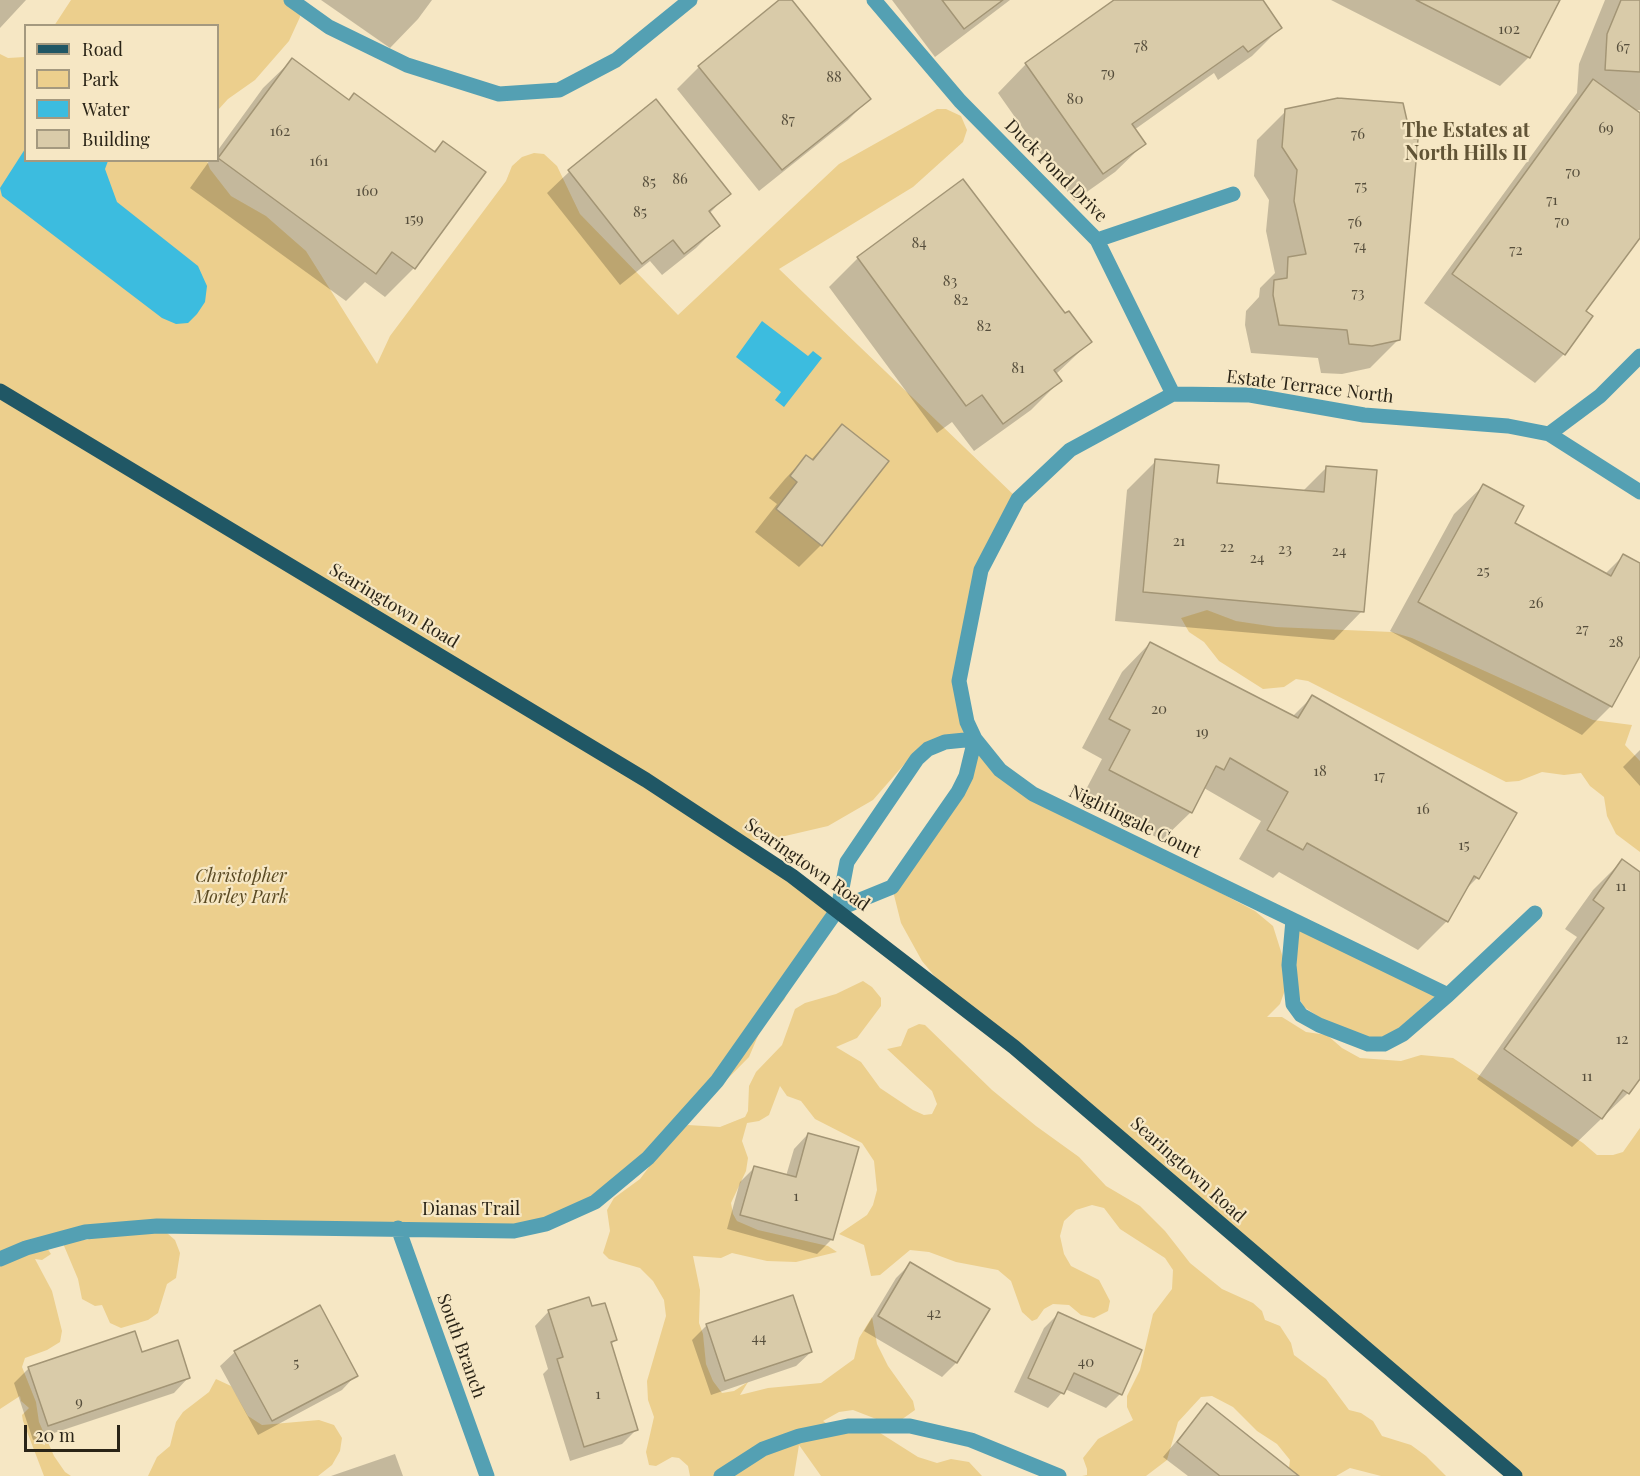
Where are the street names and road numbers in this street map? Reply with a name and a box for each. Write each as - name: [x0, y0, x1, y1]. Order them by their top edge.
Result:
- street label: Duck Pond Drive: [1000, 115, 1112, 227]
- street label: Estate Terrace North: [1225, 366, 1395, 408]
- street label: Searingtown Road: [325, 559, 463, 653]
- street label: Nightingale Court: [1066, 781, 1204, 863]
- street label: Searingtown Road: [740, 814, 874, 916]
- street label: Searingtown Road: [1126, 1113, 1250, 1227]
- street label: Dianas Trail: [422, 1198, 520, 1220]
- street label: South Branch: [432, 1291, 490, 1401]

